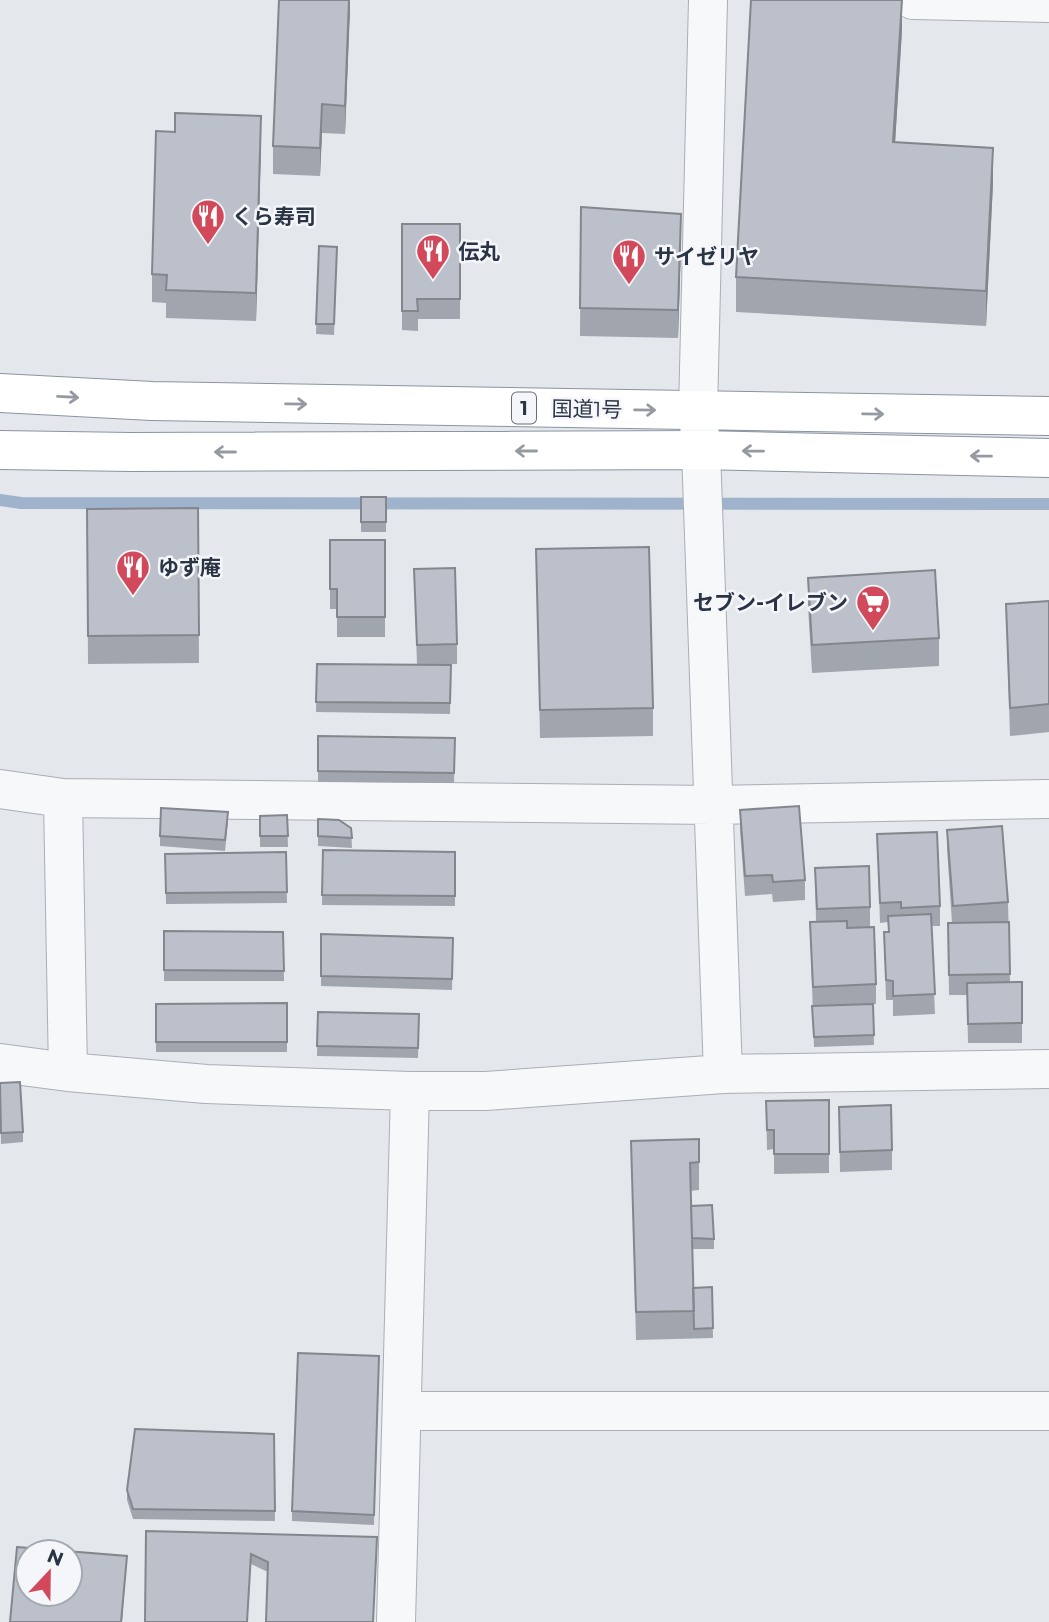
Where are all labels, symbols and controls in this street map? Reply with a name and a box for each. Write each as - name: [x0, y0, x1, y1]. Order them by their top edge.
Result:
- restaurant icon: くら寿司: [189, 197, 227, 246]
- place label: くら寿司: [232, 204, 316, 229]
- restaurant icon: 伝丸: [414, 232, 452, 281]
- restaurant icon: サイゼリヤ: [610, 237, 648, 286]
- place label: 伝丸: [458, 239, 500, 264]
- place label: サイゼリヤ: [654, 244, 759, 269]
- one-way arrow: [56, 390, 79, 403]
- road number: 1: [512, 392, 536, 424]
- street label: 国道1号: [551, 396, 623, 422]
- one-way arrow: [284, 397, 307, 411]
- one-way arrow: [634, 404, 657, 417]
- one-way arrow: [861, 407, 884, 421]
- one-way arrow: [515, 444, 538, 458]
- one-way arrow: [742, 444, 765, 458]
- one-way arrow: [214, 445, 237, 459]
- one-way arrow: [970, 450, 993, 463]
- restaurant icon: ゆず庵: [114, 548, 152, 597]
- place label: ゆず庵: [158, 555, 221, 580]
- supermarket icon: セブン-イレブン: [854, 583, 892, 632]
- place label: セブン-イレブン: [693, 590, 848, 615]
- north arrow: [14, 1538, 84, 1608]
- text: N: [44, 1544, 67, 1571]

